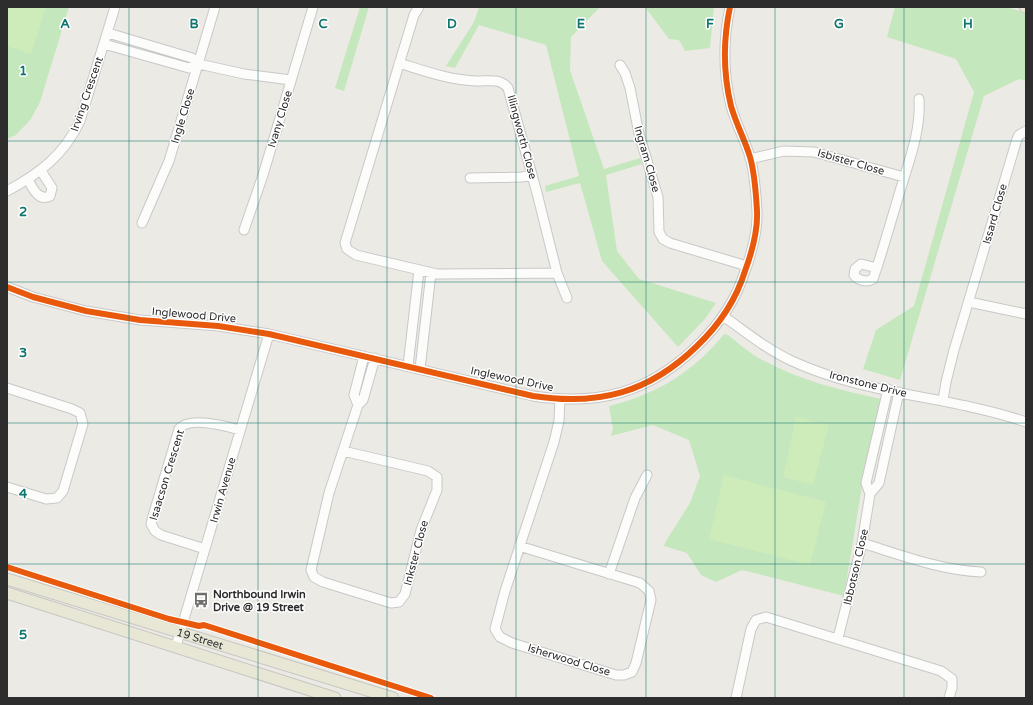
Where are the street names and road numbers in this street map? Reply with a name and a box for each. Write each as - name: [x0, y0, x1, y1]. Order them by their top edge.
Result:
- street label: Irving Crescent: [68, 55, 106, 133]
- street label: Ingle Close: [168, 87, 198, 145]
- street label: Ivany Close: [265, 89, 295, 149]
- street label: Illingworth Close: [504, 93, 540, 181]
- street label: Ingram Close: [631, 124, 663, 194]
- street label: Isbister Close: [816, 146, 886, 178]
- street label: Issard Close: [980, 182, 1010, 246]
- street label: Inglewood Drive: [151, 305, 237, 325]
- street label: Inglewood Drive: [469, 364, 555, 394]
- street label: Ironstone Drive: [828, 368, 908, 400]
- street label: Isaacson Crescent: [147, 428, 187, 522]
- street label: Irwin Avenue: [207, 456, 239, 524]
- street label: Inkster Close: [401, 519, 431, 587]
- street label: Ibbotson Close: [841, 528, 871, 606]
- street label: 19 Street: [175, 625, 225, 652]
- street label: Isherwood Close: [526, 641, 612, 679]

